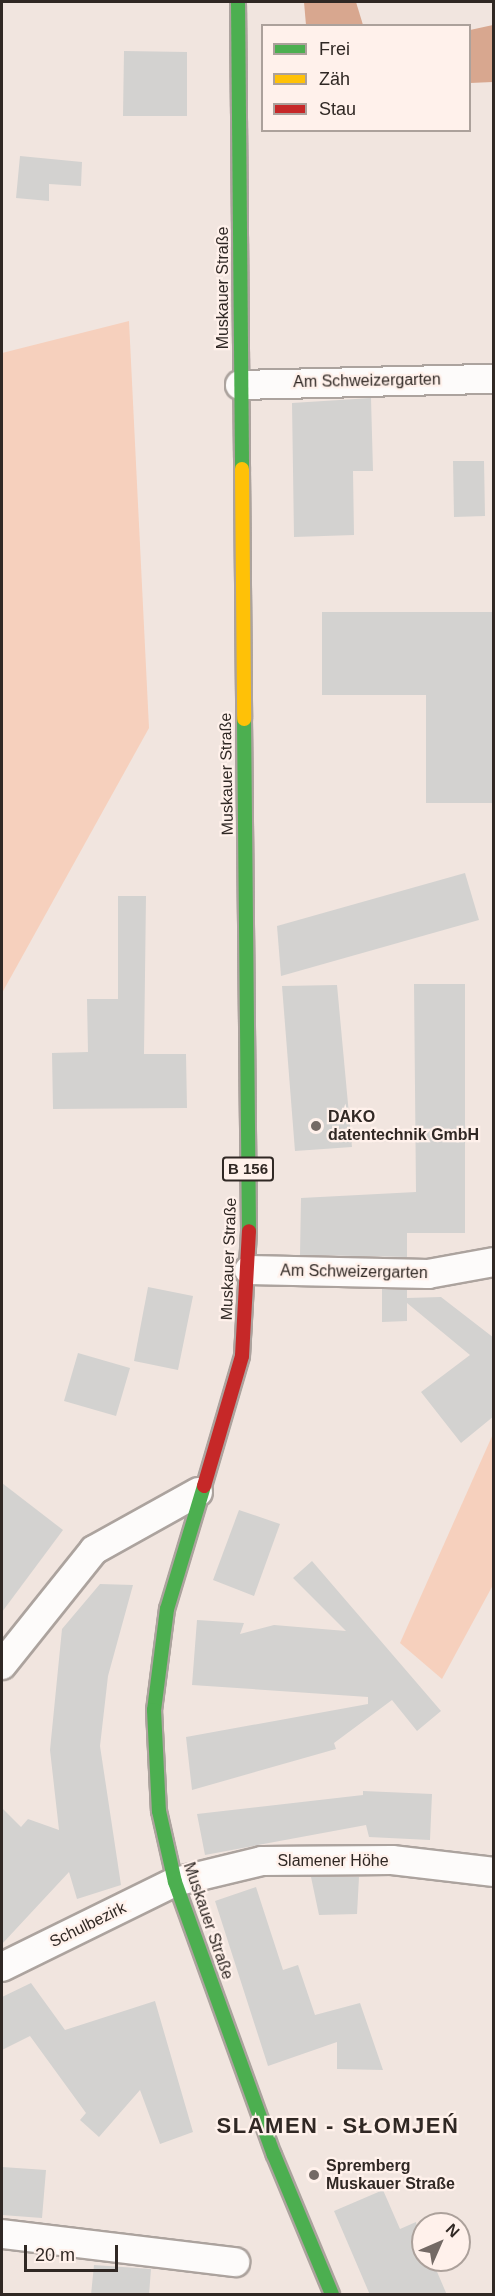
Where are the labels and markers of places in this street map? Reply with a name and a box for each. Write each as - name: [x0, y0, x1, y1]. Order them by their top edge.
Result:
- place label: DAKO datentechnik GmbH: [328, 1107, 479, 1145]
- marker: DAKO datentechnik GmbH: [309, 1119, 323, 1133]
- place label: Spremberg Muskauer Straße: [326, 2156, 455, 2194]
- marker: Spremberg Muskauer Straße: [307, 2168, 321, 2182]

